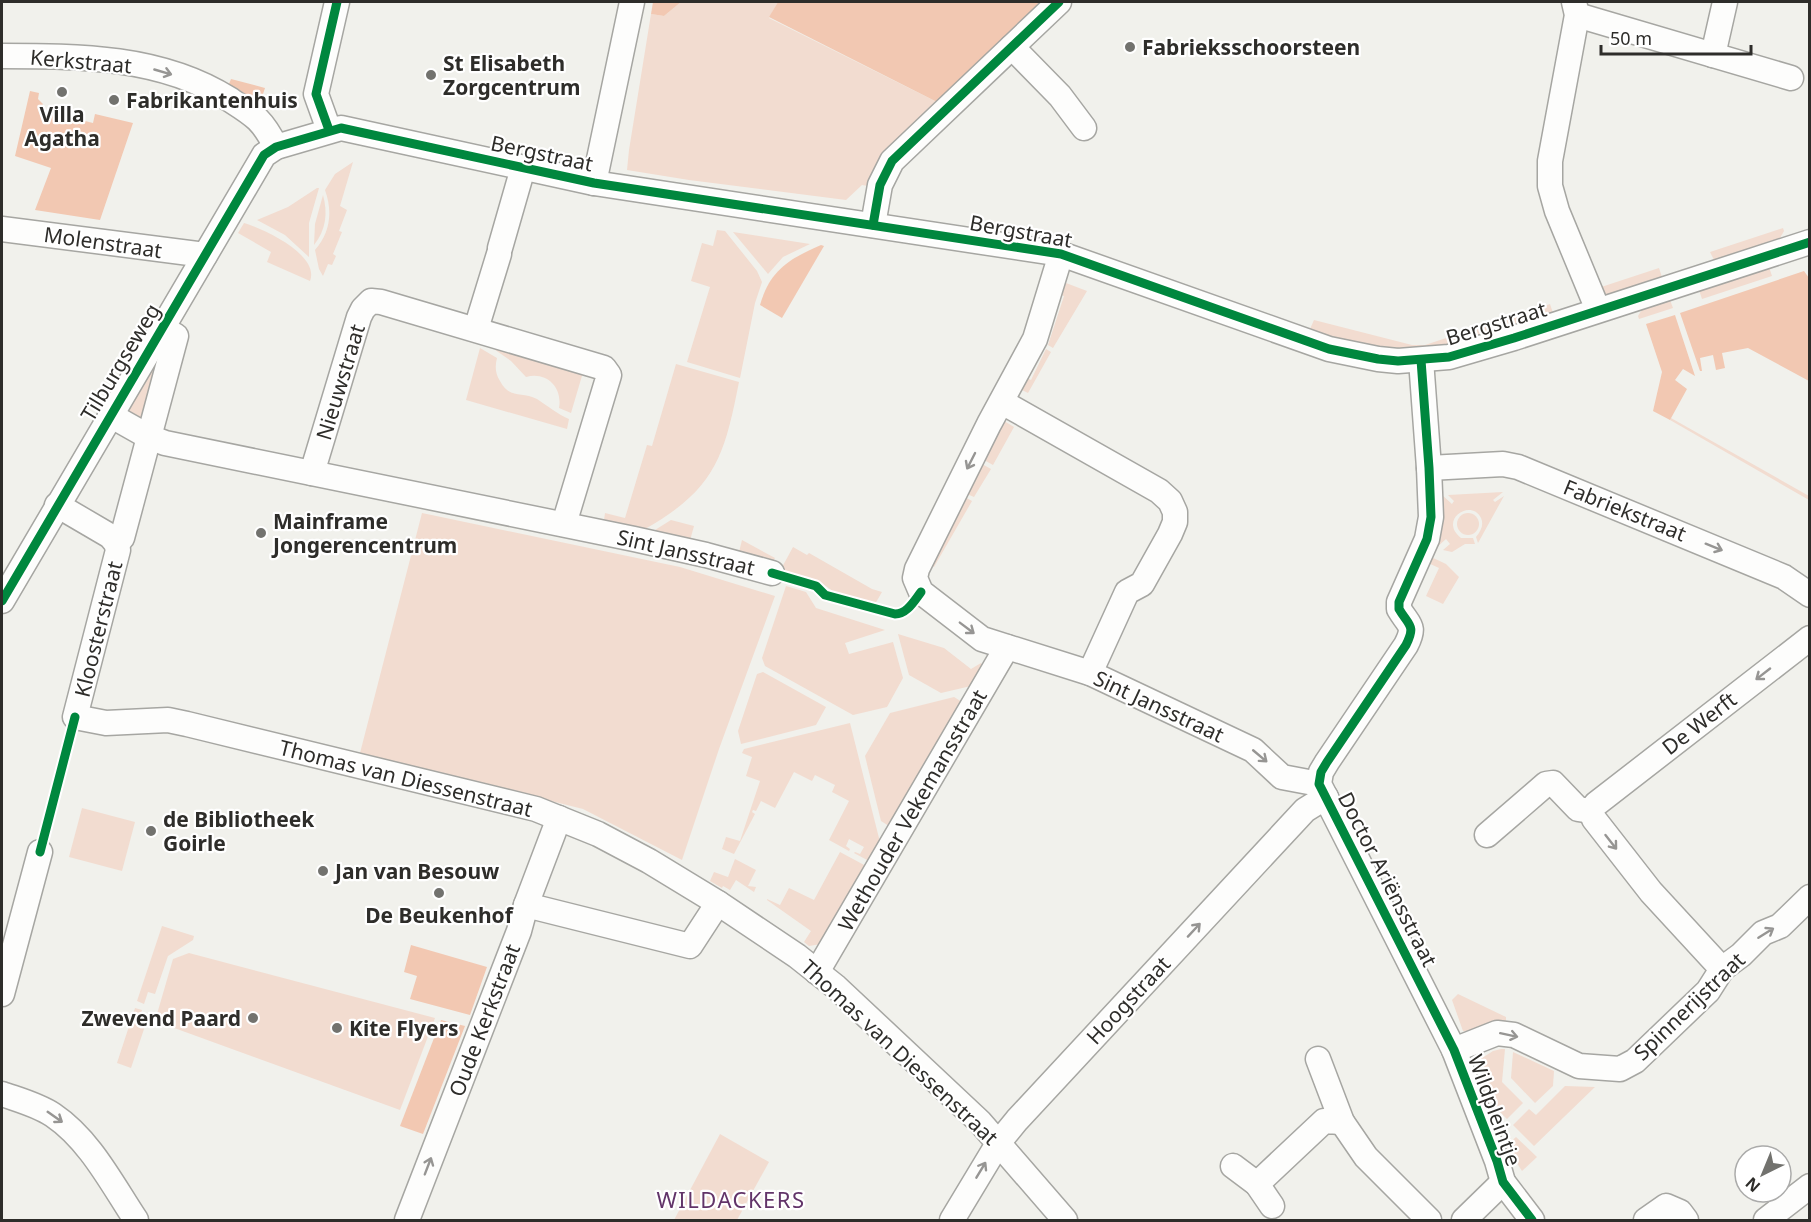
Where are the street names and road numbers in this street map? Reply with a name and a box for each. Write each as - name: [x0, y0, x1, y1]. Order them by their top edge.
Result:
- street label: Kerkstraat: [29, 43, 133, 79]
- street label: Bergstraat: [488, 129, 596, 178]
- street label: Bergstraat: [967, 208, 1075, 254]
- street label: Molenstraat: [42, 220, 164, 264]
- street label: Bergstraat: [1442, 294, 1550, 352]
- street label: Tilburgseweg: [74, 298, 166, 426]
- street label: Nieuwstraat: [309, 320, 371, 443]
- street label: Fabriekstraat: [1560, 473, 1691, 547]
- street label: Sint Jansstraat: [614, 523, 758, 582]
- street label: Kloosterstraat: [68, 558, 128, 700]
- street label: Sint Jansstraat: [1089, 664, 1229, 749]
- street label: Wethouder Vekemansstraat: [831, 684, 993, 936]
- street label: De Werft: [1656, 685, 1742, 761]
- street label: Thomas van Diessenstraat: [277, 733, 536, 823]
- street label: Doctor Ariënsstraat: [1332, 787, 1444, 971]
- street label: Oude Kerkstraat: [442, 939, 526, 1100]
- street label: Spinnerijstraat: [1627, 946, 1751, 1066]
- street label: Hoogstraat: [1080, 950, 1176, 1050]
- street label: Thomas van Diessenstraat: [795, 953, 1005, 1151]
- street label: Wildpleintje: [1462, 1050, 1528, 1170]

